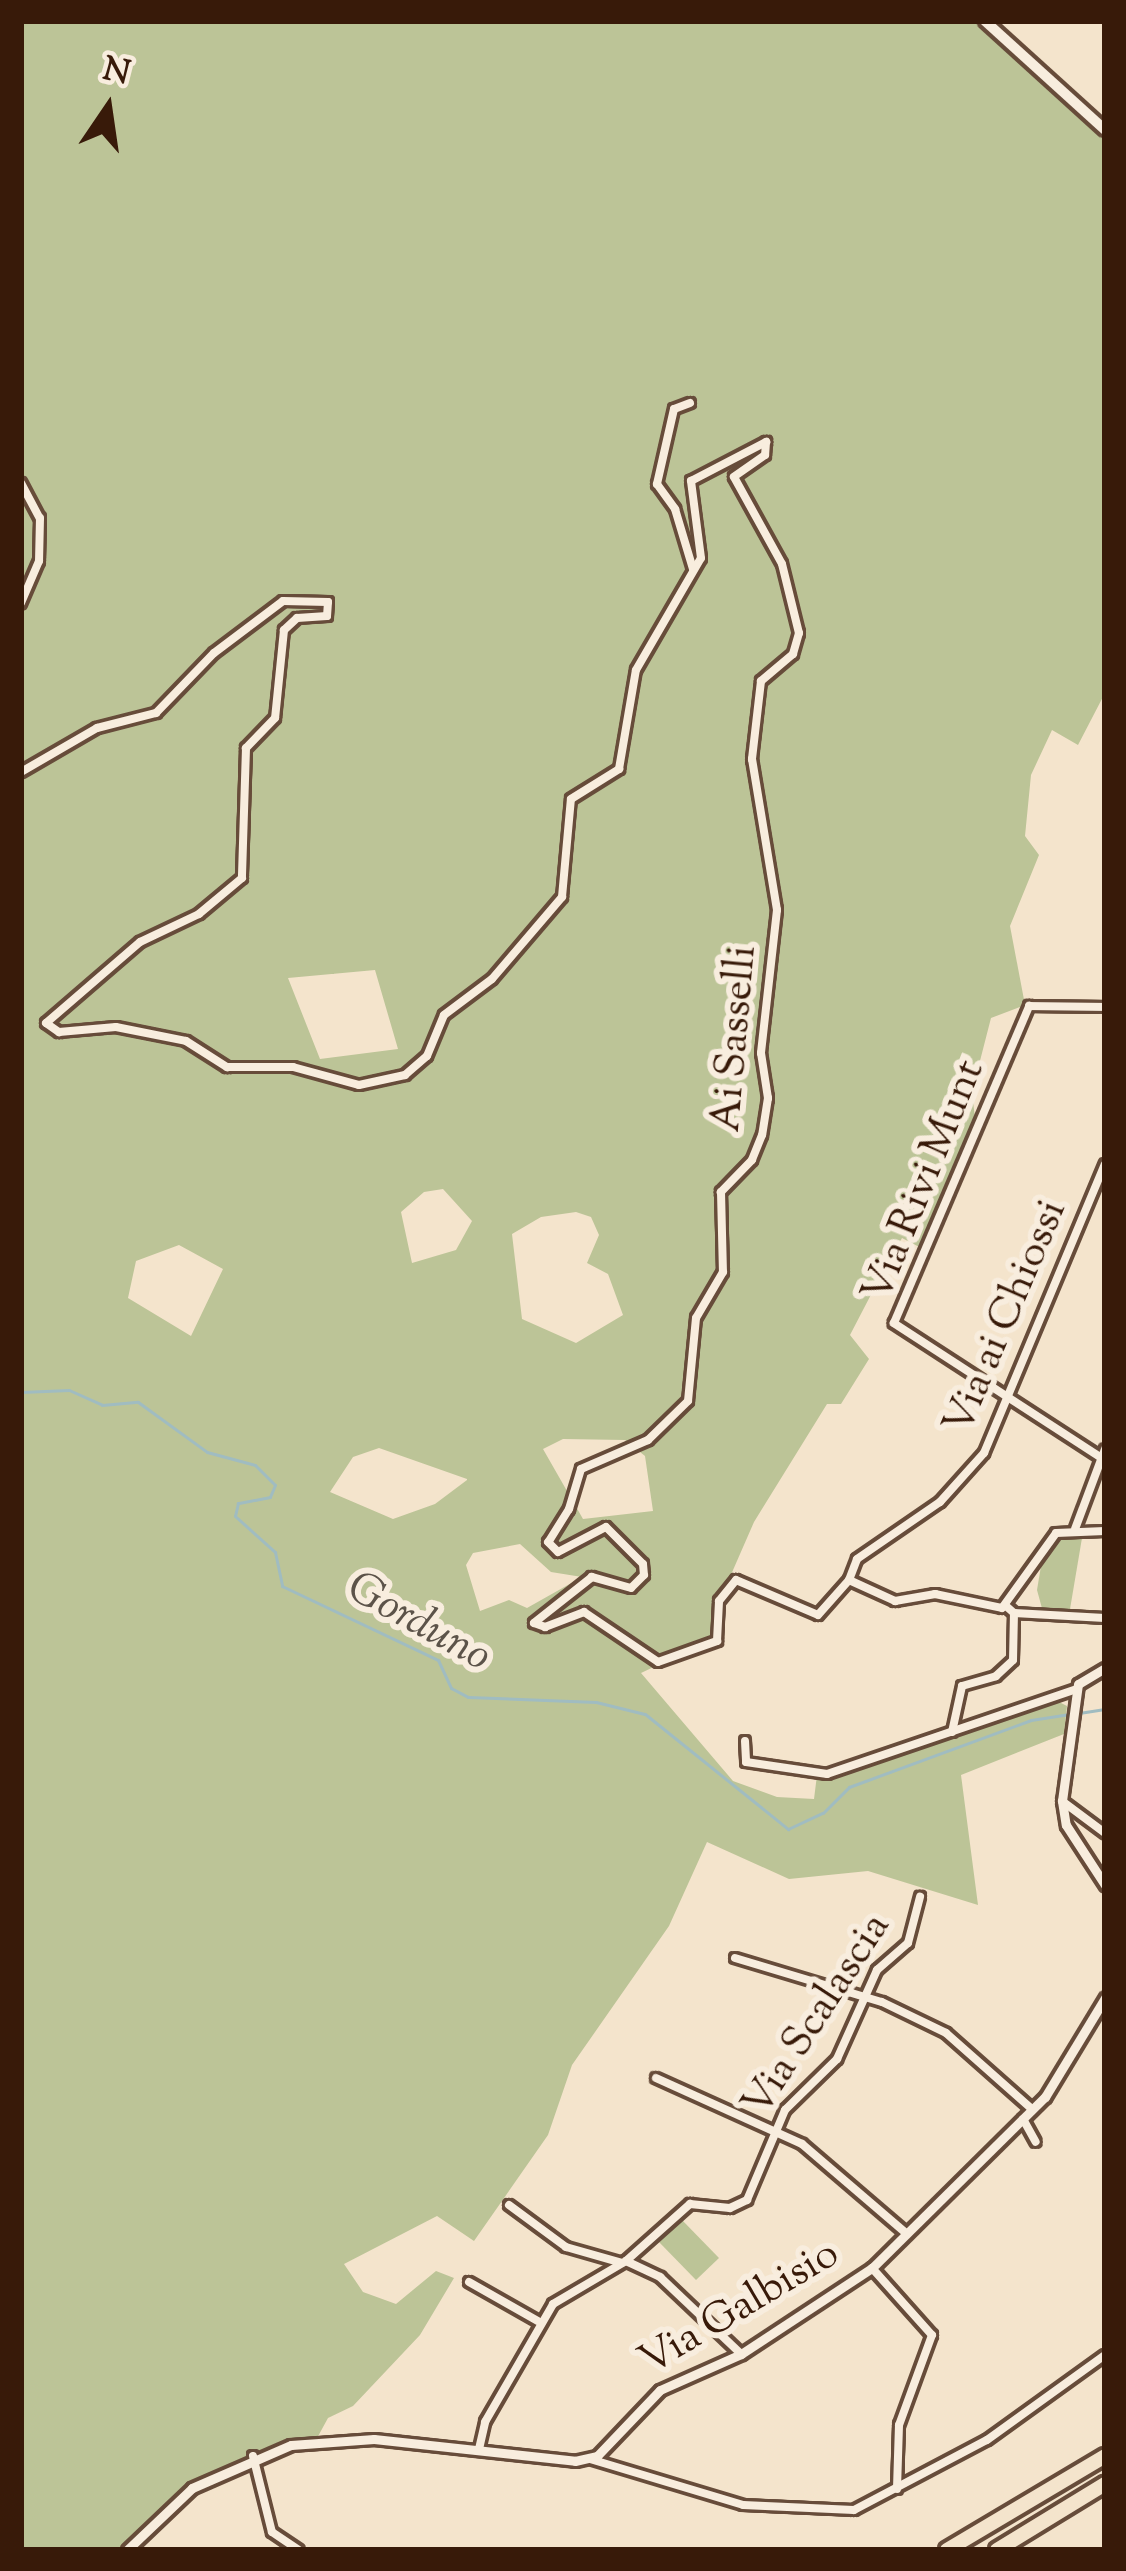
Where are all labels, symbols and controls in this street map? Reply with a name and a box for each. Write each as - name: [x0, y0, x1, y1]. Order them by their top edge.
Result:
- text: N: [98, 47, 134, 99]
- north arrow: [48, 48, 168, 168]
- street label: Ai Sasselli: [703, 944, 769, 1134]
- street label: Via Rivi Munt: [853, 1053, 997, 1311]
- street label: Via ai Chiossi: [935, 1193, 1079, 1443]
- water label: Gorduno: [336, 1562, 500, 1686]
- street label: Via Scalascia: [733, 1905, 903, 2127]
- street label: Via Galbisio: [631, 2230, 849, 2388]

